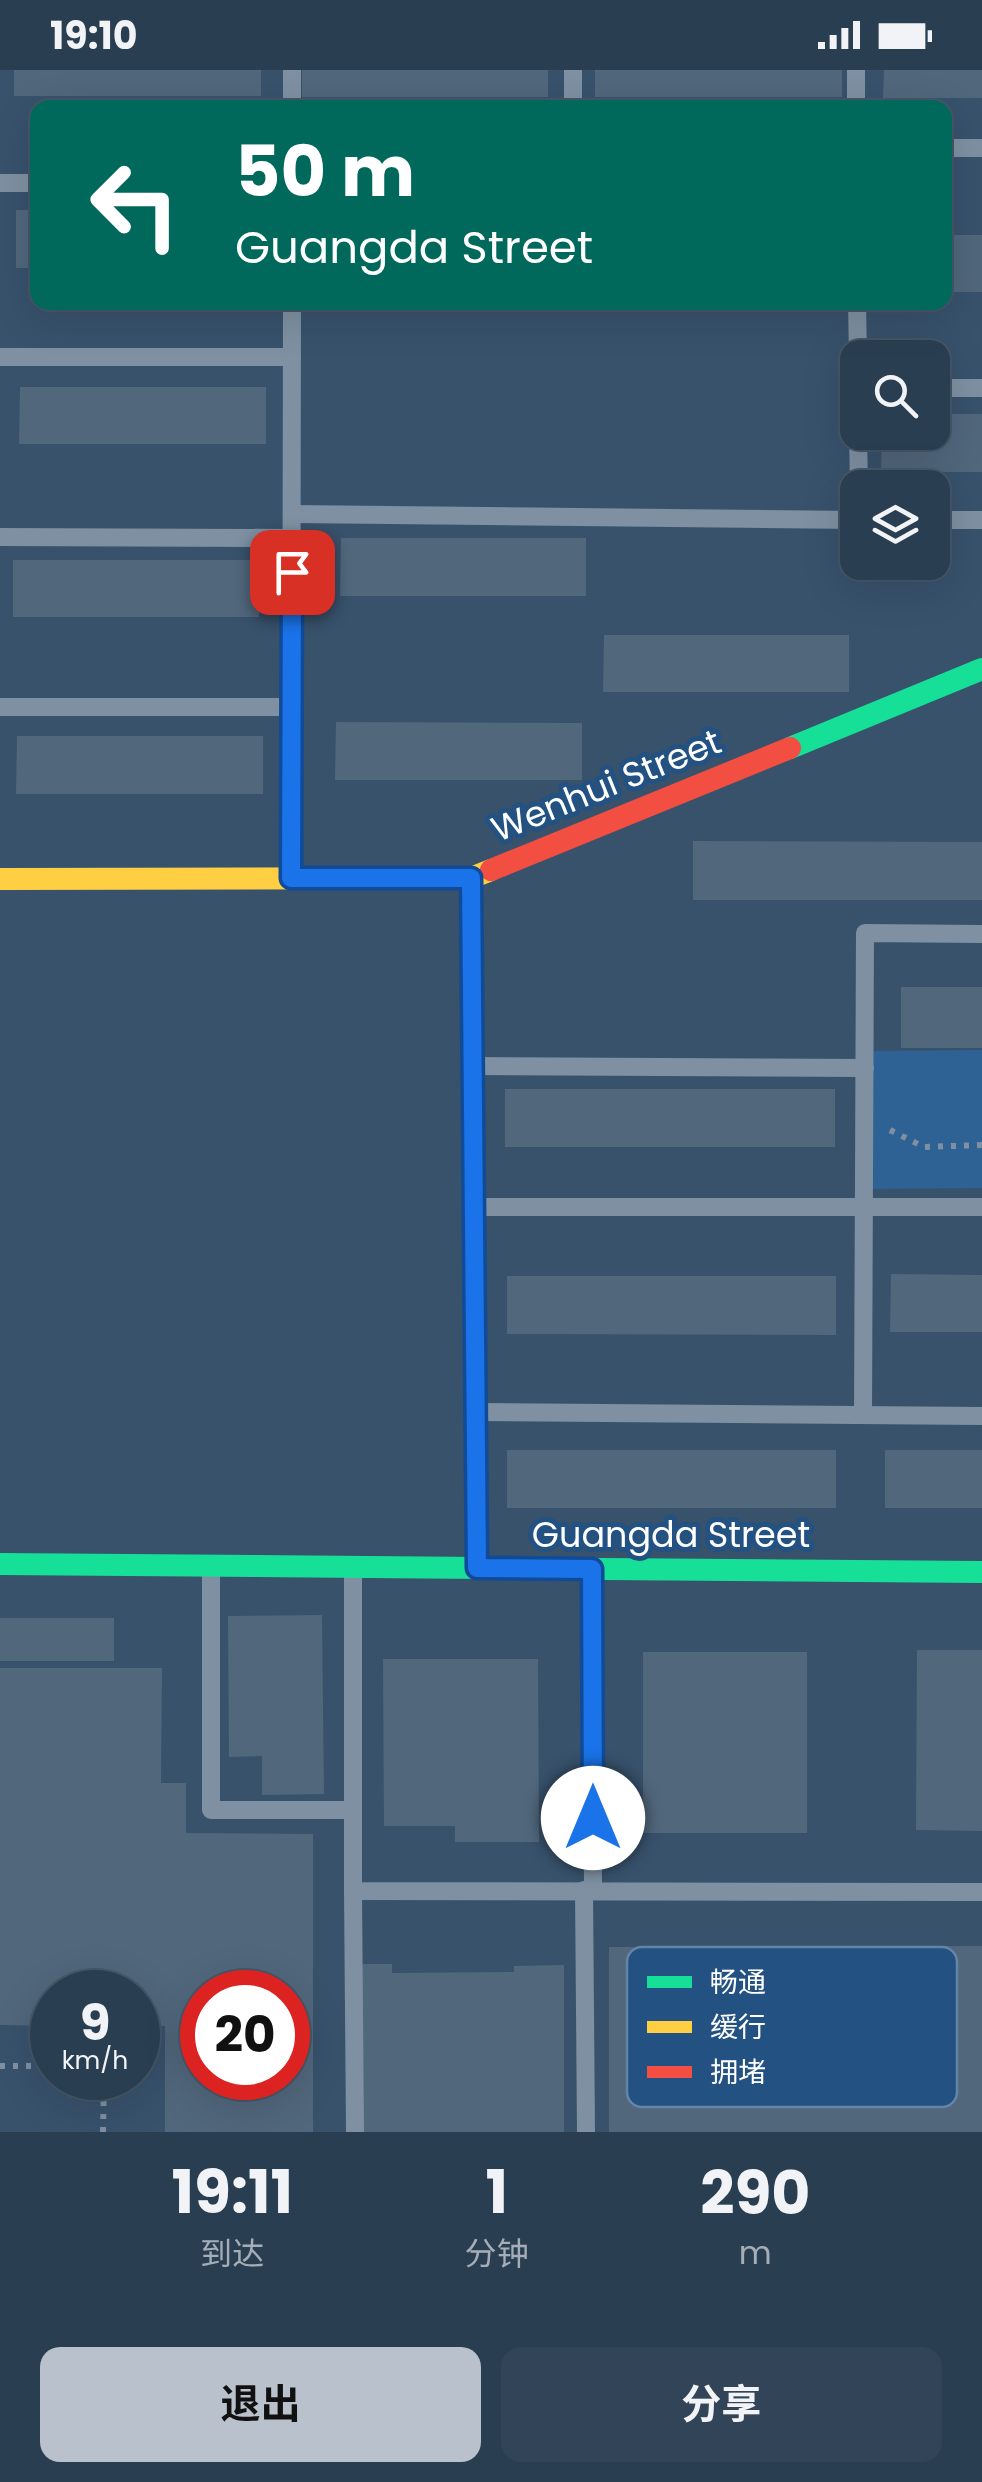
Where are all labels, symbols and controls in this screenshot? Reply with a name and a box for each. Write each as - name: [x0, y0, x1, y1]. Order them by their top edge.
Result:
- text: 19:10: [50, 9, 138, 62]
- text: 50 m: [235, 122, 415, 221]
- icon: left: [70, 140, 200, 270]
- text: Guangda Street: [235, 216, 593, 279]
- map controls: [840, 340, 950, 580]
- button: search: [840, 340, 950, 450]
- button: layers: [840, 470, 950, 580]
- pin: [250, 530, 335, 615]
- icon: arrive: [265, 545, 320, 600]
- street label: Wenhui Street: [484, 717, 728, 853]
- street label: Guangda Street: [532, 1510, 810, 1559]
- position arrow: [541, 1766, 645, 1870]
- legend: [627, 1947, 957, 2107]
- text: 畅通: [710, 1963, 766, 2002]
- speed limit sign: 20: [180, 1970, 310, 2100]
- text: 9: [80, 1987, 110, 2058]
- text: 缓行: [710, 2008, 766, 2047]
- text: km/h: [62, 2043, 128, 2078]
- text: 拥堵: [710, 2053, 766, 2092]
- text: 19:11: [172, 2150, 293, 2234]
- text: 1: [485, 2150, 508, 2234]
- text: 290: [700, 2151, 810, 2235]
- text: m: [739, 2230, 772, 2275]
- text: 到达: [200, 2231, 264, 2276]
- text: 分钟: [465, 2231, 529, 2276]
- button: 退出: [40, 2347, 481, 2462]
- button: 分享: [501, 2347, 942, 2462]

